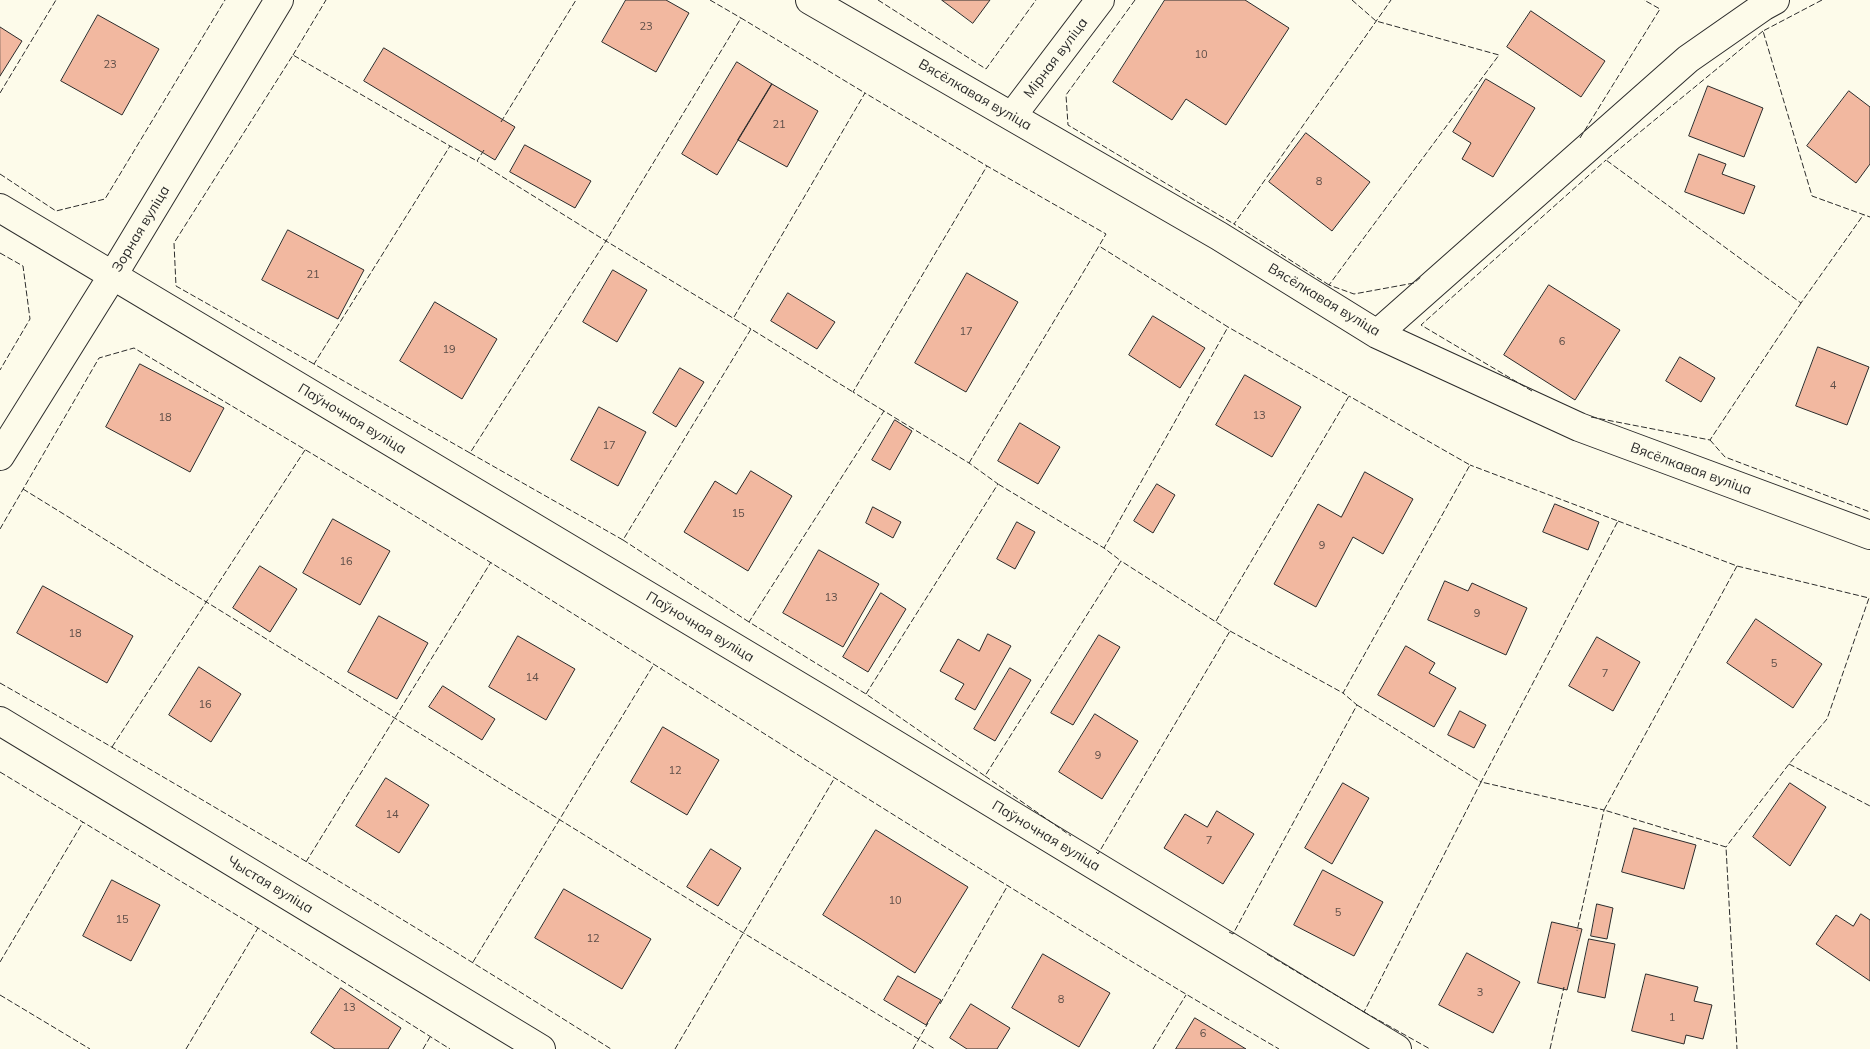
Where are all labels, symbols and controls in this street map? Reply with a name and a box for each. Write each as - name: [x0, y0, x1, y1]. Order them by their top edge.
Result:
- street label: Мірная вуліца: [1020, 15, 1092, 101]
- house number: 23: [639, 20, 653, 34]
- house number: 10: [1194, 48, 1208, 62]
- street label: Вясёлкавая вуліца: [915, 56, 1035, 134]
- house number: 23: [103, 58, 117, 72]
- house number: 21: [772, 118, 786, 132]
- house number: 8: [1316, 175, 1322, 189]
- street label: Зорная вуліца: [109, 183, 173, 275]
- street label: Вясёлкавая вуліца: [1265, 260, 1383, 340]
- house number: 21: [306, 268, 320, 282]
- house number: 17: [959, 325, 973, 339]
- house number: 6: [1559, 335, 1565, 349]
- house number: 19: [442, 343, 456, 357]
- house number: 4: [1830, 379, 1836, 393]
- street label: Паўночная вуліца: [295, 380, 409, 458]
- house number: 13: [1252, 409, 1266, 423]
- house number: 18: [158, 411, 172, 425]
- house number: 17: [602, 439, 616, 453]
- street label: Вясёлкавая вуліца: [1628, 439, 1754, 499]
- house number: 15: [731, 507, 745, 521]
- house number: 9: [1319, 539, 1325, 553]
- house number: 16: [339, 555, 353, 569]
- street label: Паўночная вуліца: [643, 588, 757, 666]
- house number: 13: [824, 591, 838, 605]
- house number: 9: [1474, 607, 1480, 621]
- house number: 18: [68, 627, 82, 641]
- house number: 5: [1771, 657, 1777, 671]
- house number: 7: [1602, 667, 1608, 681]
- house number: 14: [525, 671, 539, 685]
- house number: 16: [198, 698, 212, 712]
- house number: 9: [1095, 749, 1101, 763]
- house number: 12: [668, 764, 682, 778]
- street label: Паўночная вуліца: [989, 797, 1103, 875]
- house number: 14: [385, 808, 399, 822]
- house number: 7: [1206, 834, 1212, 848]
- street label: Чыстая вуліца: [224, 853, 316, 917]
- house number: 10: [888, 894, 902, 908]
- house number: 5: [1335, 906, 1341, 920]
- house number: 15: [115, 913, 129, 927]
- house number: 12: [586, 932, 600, 946]
- house number: 3: [1477, 986, 1483, 1000]
- house number: 8: [1058, 993, 1064, 1007]
- house number: 13: [342, 1001, 356, 1015]
- house number: 1: [1669, 1011, 1675, 1025]
- house number: 6: [1200, 1027, 1206, 1041]

